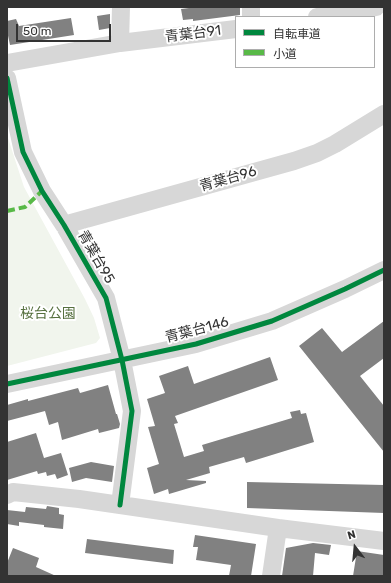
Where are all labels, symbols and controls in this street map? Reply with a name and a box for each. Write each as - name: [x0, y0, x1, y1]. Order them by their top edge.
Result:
- scale bar: [18, 16, 113, 42]
- legend: [235, 16, 375, 68]
- street label: 青葉台91: [164, 22, 222, 46]
- text: 50 m: [23, 24, 51, 38]
- text: 自転車道: [273, 27, 321, 41]
- text: 小道: [273, 47, 297, 61]
- street label: 青葉台96: [198, 163, 258, 195]
- street label: 青葉台95: [74, 227, 118, 287]
- park label: 桜台公園: [20, 306, 76, 322]
- street label: 青葉台146: [163, 313, 231, 347]
- north arrow: [335, 527, 375, 567]
- text: N: [346, 528, 357, 542]

